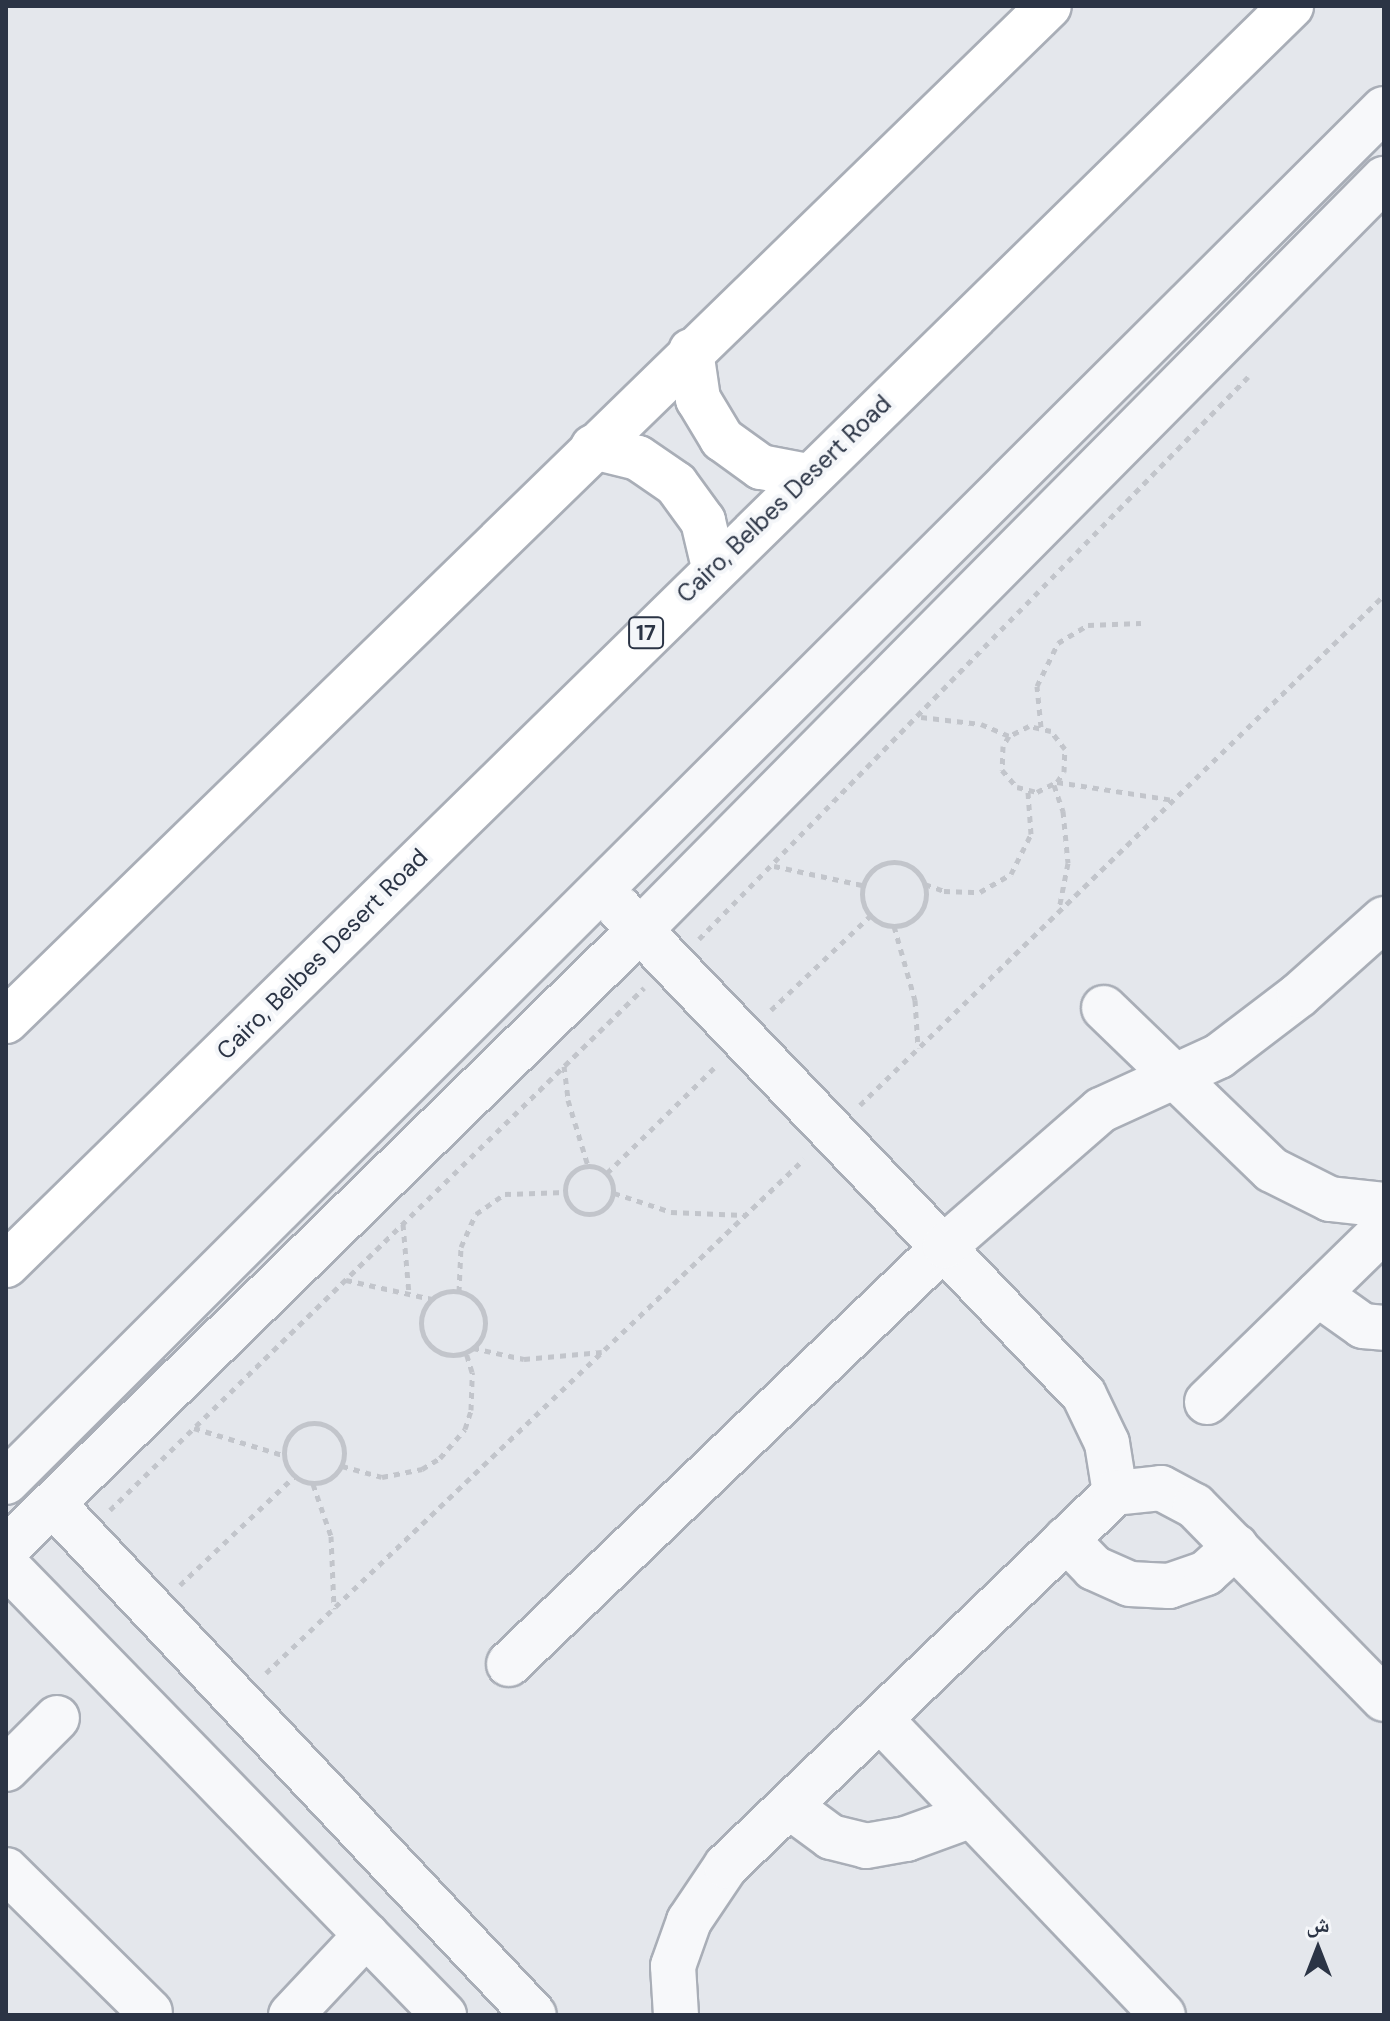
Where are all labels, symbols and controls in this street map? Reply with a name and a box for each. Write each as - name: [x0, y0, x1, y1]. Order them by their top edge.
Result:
- street label: Cairo, Belbes Desert Road: [671, 389, 897, 609]
- road number: 17: [628, 615, 664, 651]
- street label: Cairo, Belbes Desert Road: [211, 843, 433, 1065]
- north arrow: [1278, 1909, 1358, 1989]
- text: ش: [1306, 1910, 1330, 1939]

